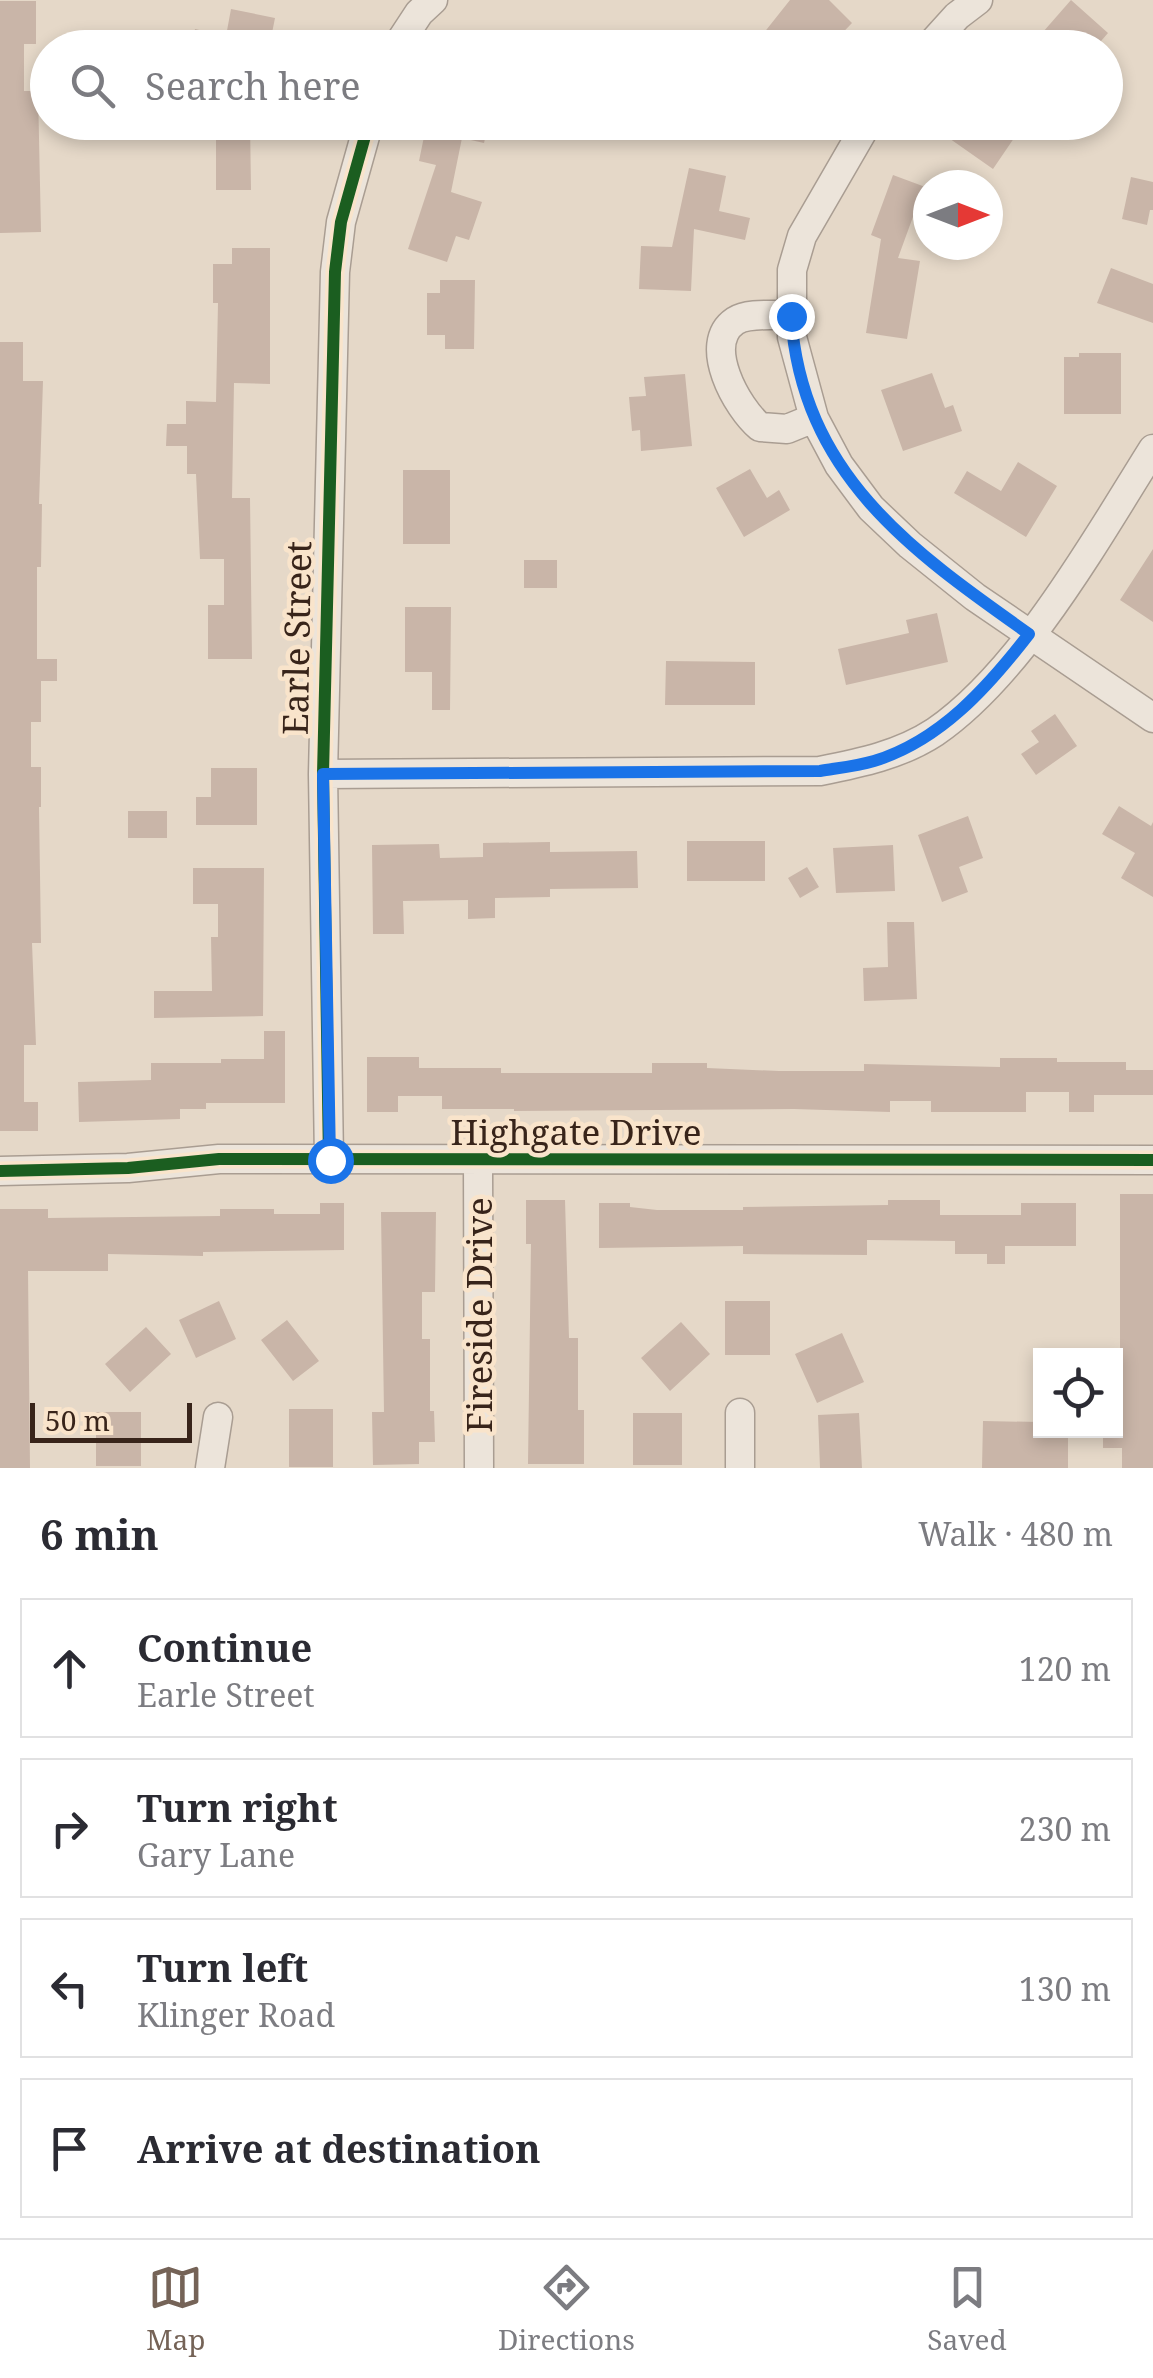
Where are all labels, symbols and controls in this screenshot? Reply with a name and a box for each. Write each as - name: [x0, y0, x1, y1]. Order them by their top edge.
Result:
- search box: [30, 30, 1123, 140]
- icon: search: [65, 58, 120, 113]
- text: Search here: [145, 59, 361, 111]
- north arrow: [913, 170, 1003, 260]
- route end: [769, 294, 815, 340]
- street label: Earle Street: [271, 540, 321, 736]
- street label: Highgate Drive: [451, 1108, 701, 1155]
- route start: [308, 1138, 354, 1184]
- street label: Fireside Drive: [455, 1197, 502, 1433]
- map controls: [1033, 1348, 1123, 1438]
- button: locate: [1033, 1348, 1123, 1438]
- scale bar: [30, 1398, 192, 1442]
- text: 50 m: [45, 1401, 110, 1439]
- text: 6 min: [40, 1505, 159, 1562]
- text: Walk · 480 m: [918, 1512, 1113, 1555]
- text: Continue: [137, 1621, 312, 1673]
- icon: ahead: [42, 1641, 97, 1696]
- text: 120 m: [1019, 1647, 1111, 1690]
- text: Earle Street: [137, 1673, 315, 1716]
- text: Turn right: [137, 1781, 338, 1833]
- icon: right: [42, 1801, 97, 1856]
- text: 230 m: [1019, 1807, 1111, 1850]
- text: Gary Lane: [137, 1833, 295, 1876]
- text: Turn left: [137, 1941, 308, 1993]
- icon: left: [42, 1961, 97, 2016]
- text: 130 m: [1019, 1967, 1111, 2010]
- text: Klinger Road: [137, 1993, 335, 2036]
- icon: arrive: [42, 2121, 97, 2176]
- text: Arrive at destination: [137, 2122, 541, 2174]
- tab: Map: [146, 2260, 205, 2358]
- tab: Directions: [498, 2260, 635, 2358]
- tab: Saved: [927, 2260, 1007, 2358]

